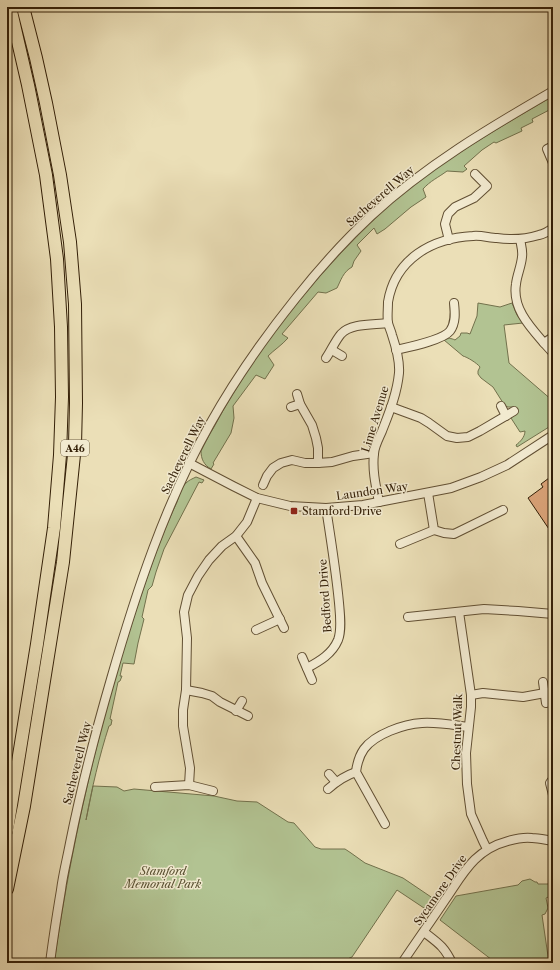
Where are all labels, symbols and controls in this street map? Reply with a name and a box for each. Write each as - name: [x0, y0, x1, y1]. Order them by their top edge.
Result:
- street label: Sacheverell Way: [343, 162, 417, 229]
- street label: Lime Avenue: [358, 384, 392, 454]
- street label: Sacheverell Way: [158, 413, 208, 496]
- road number: A46: [61, 440, 89, 456]
- street label: Laundon Way: [335, 479, 410, 503]
- place label: Stamford Drive: [302, 504, 382, 518]
- marker: Stamford Drive: [289, 506, 299, 516]
- street label: Bedford Drive: [315, 559, 335, 633]
- street label: Chestnut Walk: [449, 693, 465, 771]
- street label: Sacheverell Way: [60, 719, 94, 806]
- street label: Sycamore Drive: [410, 852, 470, 928]
- park label: Stamford Memorial Park: [123, 864, 202, 891]

